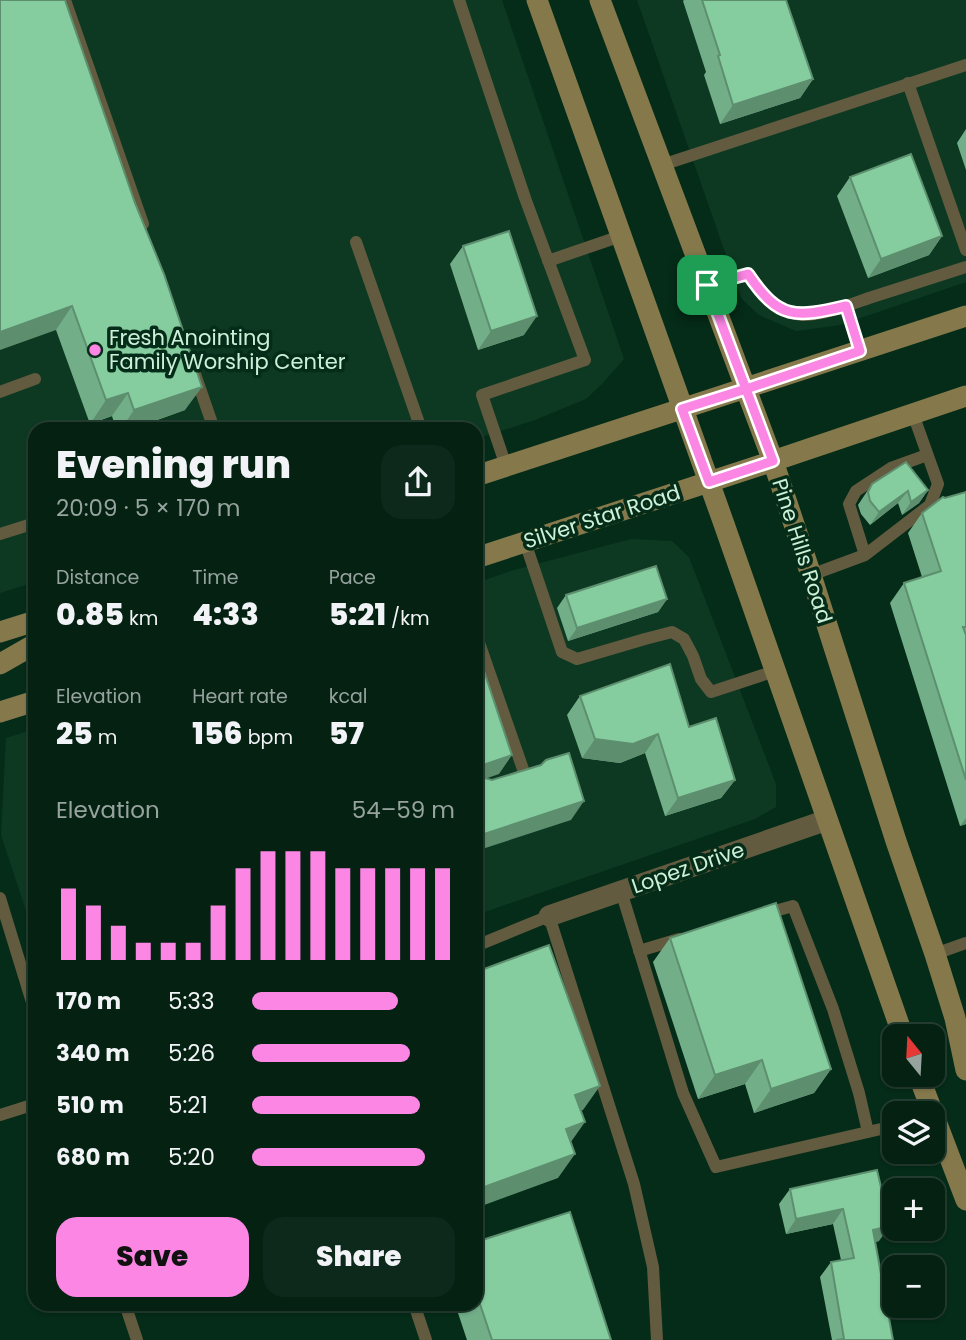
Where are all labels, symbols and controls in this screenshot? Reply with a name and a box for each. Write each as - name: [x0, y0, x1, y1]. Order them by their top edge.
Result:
- pin: [677, 255, 737, 315]
- icon: arrive: [688, 266, 726, 304]
- place label: Fresh Anointing Family Worship Center: [109, 323, 346, 376]
- marker: Fresh Anointing Family Worship Center: [87, 342, 103, 358]
- text: Evening run: [56, 438, 291, 491]
- button: share: [381, 445, 455, 519]
- street label: Pine Hills Road: [765, 475, 840, 627]
- street label: Silver Star Road: [520, 478, 684, 556]
- text: 20:09 · 5 × 170 m: [56, 492, 240, 524]
- text: Distance: [56, 564, 139, 591]
- text: Time: [192, 564, 239, 591]
- text: Pace: [329, 564, 376, 591]
- text: 0.85: [56, 593, 124, 636]
- text: 4:33: [192, 593, 259, 636]
- text: 5:21: [329, 593, 386, 636]
- text: km: [124, 605, 158, 632]
- text: /km: [386, 605, 430, 632]
- text: Elevation: [56, 683, 142, 710]
- text: Heart rate: [192, 683, 288, 710]
- text: kcal: [329, 683, 368, 710]
- text: 25: [56, 712, 93, 755]
- text: 156: [192, 712, 243, 755]
- text: 57: [329, 712, 364, 755]
- text: m: [93, 724, 117, 751]
- text: bpm: [243, 724, 293, 751]
- text: Elevation: [56, 794, 160, 826]
- text: 54–59 m: [352, 794, 455, 826]
- street label: Lopez Drive: [628, 835, 748, 900]
- text: 170 m: [56, 985, 121, 1017]
- text: 5:33: [168, 985, 214, 1017]
- north arrow: [882, 1024, 945, 1087]
- map controls: [882, 1024, 945, 1318]
- text: 340 m: [56, 1037, 130, 1069]
- text: 5:26: [168, 1037, 215, 1069]
- text: 510 m: [56, 1089, 124, 1121]
- text: 5:21: [168, 1089, 208, 1121]
- button: layers: [882, 1101, 945, 1164]
- text: 680 m: [56, 1141, 130, 1173]
- text: 5:20: [168, 1141, 215, 1173]
- button: +: [882, 1178, 945, 1241]
- button: Save: [56, 1217, 249, 1297]
- button: Share: [263, 1217, 455, 1297]
- button: −: [882, 1255, 945, 1318]

